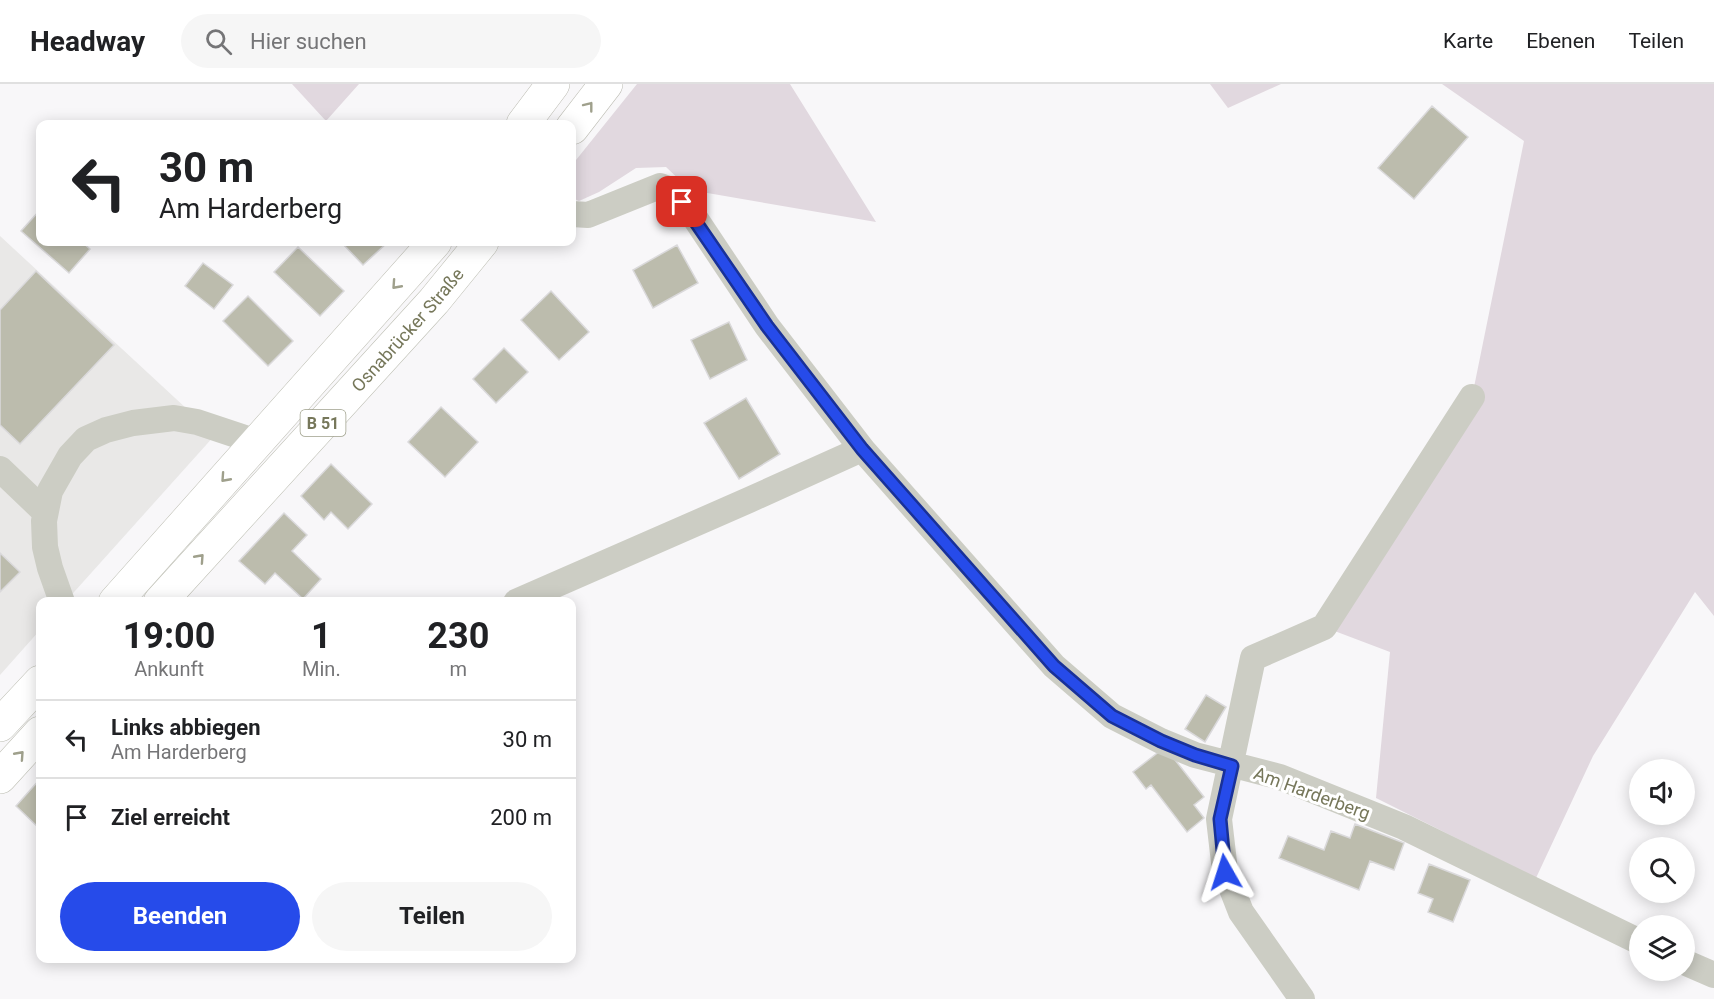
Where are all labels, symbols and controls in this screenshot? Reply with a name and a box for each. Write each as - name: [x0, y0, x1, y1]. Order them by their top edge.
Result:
- search box: [181, 14, 601, 68]
- text: Headway: [30, 25, 145, 58]
- icon: search: [202, 25, 235, 58]
- text: Hier suchen: [250, 29, 367, 54]
- text: Karte: [1443, 29, 1493, 53]
- text: Ebenen: [1526, 29, 1595, 53]
- text: Teilen: [1628, 29, 1684, 53]
- one-way arrow: [581, 102, 592, 113]
- text: 30 m: [159, 143, 254, 192]
- icon: left: [60, 144, 138, 222]
- pin: [656, 176, 707, 227]
- icon: arrive: [665, 185, 698, 218]
- text: Am Harderberg: [159, 193, 342, 225]
- street label: Osnabrücker Straße: [347, 263, 468, 396]
- one-way arrow: [392, 279, 403, 289]
- road number: B 51: [300, 410, 346, 436]
- one-way arrow: [221, 471, 232, 482]
- one-way arrow: [193, 554, 204, 565]
- text: 19:00: [123, 615, 215, 657]
- text: 1: [311, 615, 332, 657]
- text: 230: [427, 615, 489, 657]
- text: Ankunft: [134, 657, 204, 681]
- text: Min.: [302, 657, 341, 681]
- text: m: [450, 657, 467, 681]
- text: Links abbiegen: [111, 715, 261, 740]
- icon: left: [60, 723, 93, 756]
- text: 30 m: [503, 727, 552, 752]
- text: Am Harderberg: [111, 740, 247, 764]
- one-way arrow: [13, 752, 24, 762]
- map controls: [1629, 759, 1695, 981]
- button: sound: [1629, 759, 1695, 825]
- street label: Am Harderberg: [1251, 762, 1373, 824]
- icon: arrive: [60, 801, 93, 834]
- text: Ziel erreicht: [111, 805, 230, 830]
- text: 200 m: [490, 805, 552, 830]
- button: search: [1629, 837, 1695, 903]
- position arrow: [1193, 840, 1257, 904]
- button: Beenden: [60, 882, 300, 951]
- button: Teilen: [312, 882, 552, 951]
- button: layers: [1629, 915, 1695, 981]

